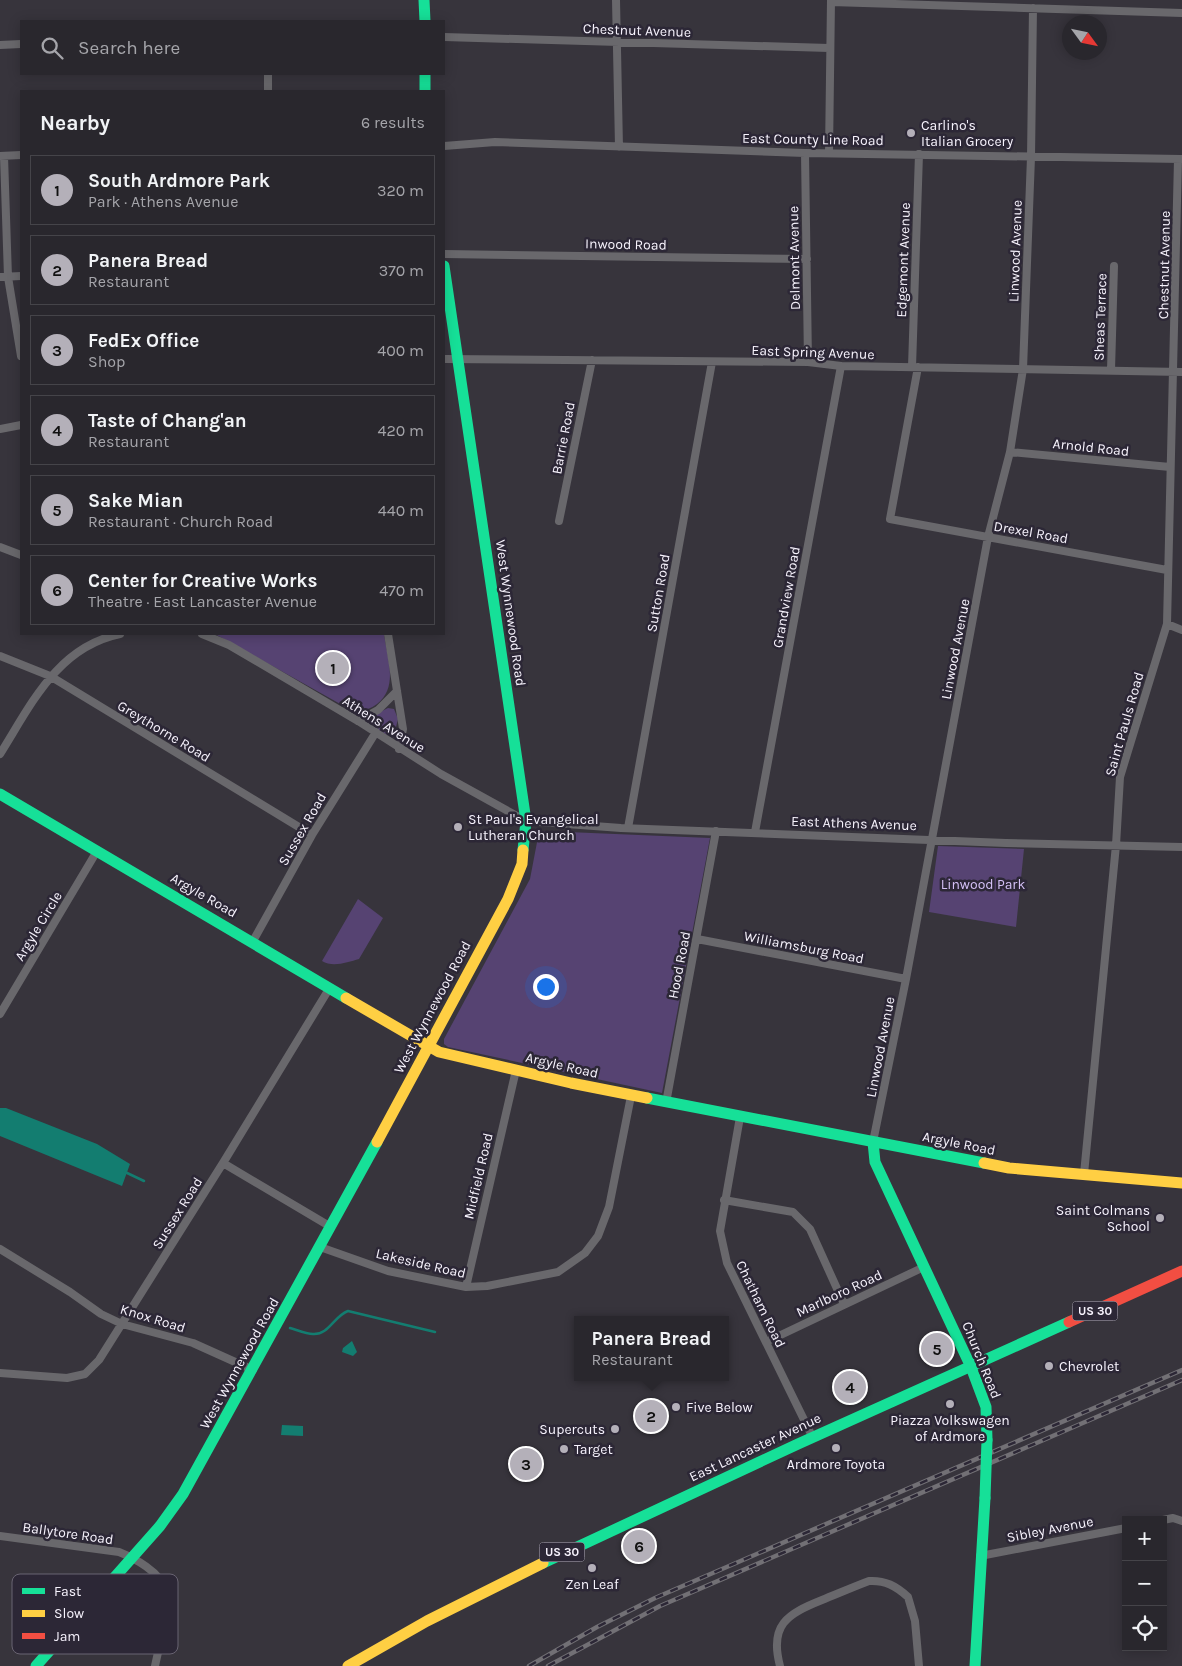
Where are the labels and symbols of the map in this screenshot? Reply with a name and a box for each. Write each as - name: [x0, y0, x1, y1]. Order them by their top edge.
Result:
- north arrow: [1062, 15, 1107, 60]
- street label: Chestnut Avenue: [583, 20, 691, 41]
- place label: Carlino's Italian Grocery: [921, 117, 1014, 150]
- marker: Carlino's Italian Grocery: [905, 127, 917, 139]
- street label: East County Line Road: [742, 130, 884, 149]
- street label: Linwood Avenue: [1005, 200, 1026, 302]
- street label: Edgemont Avenue: [893, 202, 914, 318]
- street label: Delmont Avenue: [785, 206, 804, 310]
- street label: Chestnut Avenue: [1155, 211, 1174, 319]
- street label: Inwood Road: [585, 235, 667, 254]
- street label: Sheas Terrace: [1090, 273, 1111, 361]
- street label: East Spring Avenue: [751, 342, 875, 363]
- street label: Barrie Road: [548, 400, 579, 476]
- street label: Arnold Road: [1052, 435, 1130, 460]
- street label: Drexel Road: [992, 518, 1069, 547]
- street label: West Wynnewood Road: [492, 539, 529, 687]
- street label: Grandview Road: [769, 545, 804, 649]
- street label: Sutton Road: [643, 553, 674, 634]
- street label: Linwood Avenue: [937, 597, 974, 701]
- pin: 1: [317, 649, 349, 687]
- street label: Saint Pauls Road: [1101, 670, 1148, 778]
- street label: Athens Avenue: [339, 692, 428, 757]
- street label: Greythorne Road: [114, 697, 213, 766]
- street label: Sussex Road: [275, 790, 330, 869]
- place label: St Paul's Evangelical Lutheran Church: [468, 811, 599, 844]
- street label: East Athens Avenue: [791, 813, 917, 834]
- marker: St Paul's Evangelical Lutheran Church: [452, 821, 464, 833]
- street label: Argyle Road: [167, 870, 240, 921]
- park label: Linwood Park: [941, 876, 1025, 893]
- street label: Argyle Circle: [11, 888, 66, 964]
- street label: Williamsburg Road: [742, 928, 865, 967]
- street label: Hood Road: [665, 930, 694, 1000]
- street label: West Wynnewood Road: [390, 938, 475, 1076]
- your location: [533, 974, 559, 1000]
- street label: Linwood Avenue: [862, 995, 899, 1099]
- street label: Argyle Road: [524, 1049, 600, 1082]
- street label: Argyle Road: [921, 1128, 997, 1159]
- street label: Midfield Road: [460, 1131, 497, 1221]
- street label: Sussex Road: [149, 1174, 206, 1252]
- place label: Saint Colmans School: [1056, 1202, 1150, 1235]
- marker: Saint Colmans School: [1154, 1212, 1166, 1224]
- street label: Lakeside Road: [374, 1245, 468, 1282]
- street label: Chatham Road: [732, 1258, 789, 1351]
- street label: Marlboro Road: [794, 1266, 885, 1321]
- street label: West Wynnewood Road: [196, 1295, 283, 1432]
- street label: Knox Road: [118, 1301, 188, 1336]
- road number: US 30: [1072, 1302, 1118, 1320]
- street label: Church Road: [958, 1319, 1005, 1401]
- pin: 5: [921, 1330, 953, 1368]
- place label: Chevrolet: [1059, 1358, 1119, 1375]
- marker: Chevrolet: [1043, 1360, 1055, 1372]
- pin: 4: [834, 1368, 866, 1406]
- pin: 2: [635, 1397, 667, 1435]
- marker: Piazza Volkswagen of Ardmore: [944, 1398, 956, 1410]
- place label: Five Below: [686, 1399, 753, 1416]
- marker: Five Below: [670, 1401, 682, 1413]
- street label: East Lancaster Avenue: [687, 1409, 824, 1485]
- place label: Piazza Volkswagen of Ardmore: [890, 1412, 1010, 1445]
- place label: Supercuts: [539, 1421, 605, 1438]
- marker: Supercuts: [609, 1423, 621, 1435]
- place label: Target: [574, 1441, 613, 1458]
- marker: Ardmore Toyota: [830, 1442, 842, 1454]
- marker: Target: [558, 1443, 570, 1455]
- pin: 3: [510, 1445, 542, 1483]
- place label: Ardmore Toyota: [787, 1456, 885, 1473]
- street label: Sibley Avenue: [1005, 1513, 1095, 1546]
- street label: Ballytore Road: [21, 1519, 114, 1548]
- pin: 6: [623, 1527, 655, 1565]
- road number: US 30: [540, 1542, 584, 1561]
- marker: Zen Leaf: [586, 1562, 598, 1574]
- legend: [12, 1574, 178, 1654]
- place label: Zen Leaf: [565, 1576, 619, 1593]
- text: Fast: [54, 1583, 81, 1600]
- text: Slow: [54, 1605, 84, 1622]
- text: Jam: [54, 1628, 80, 1645]

